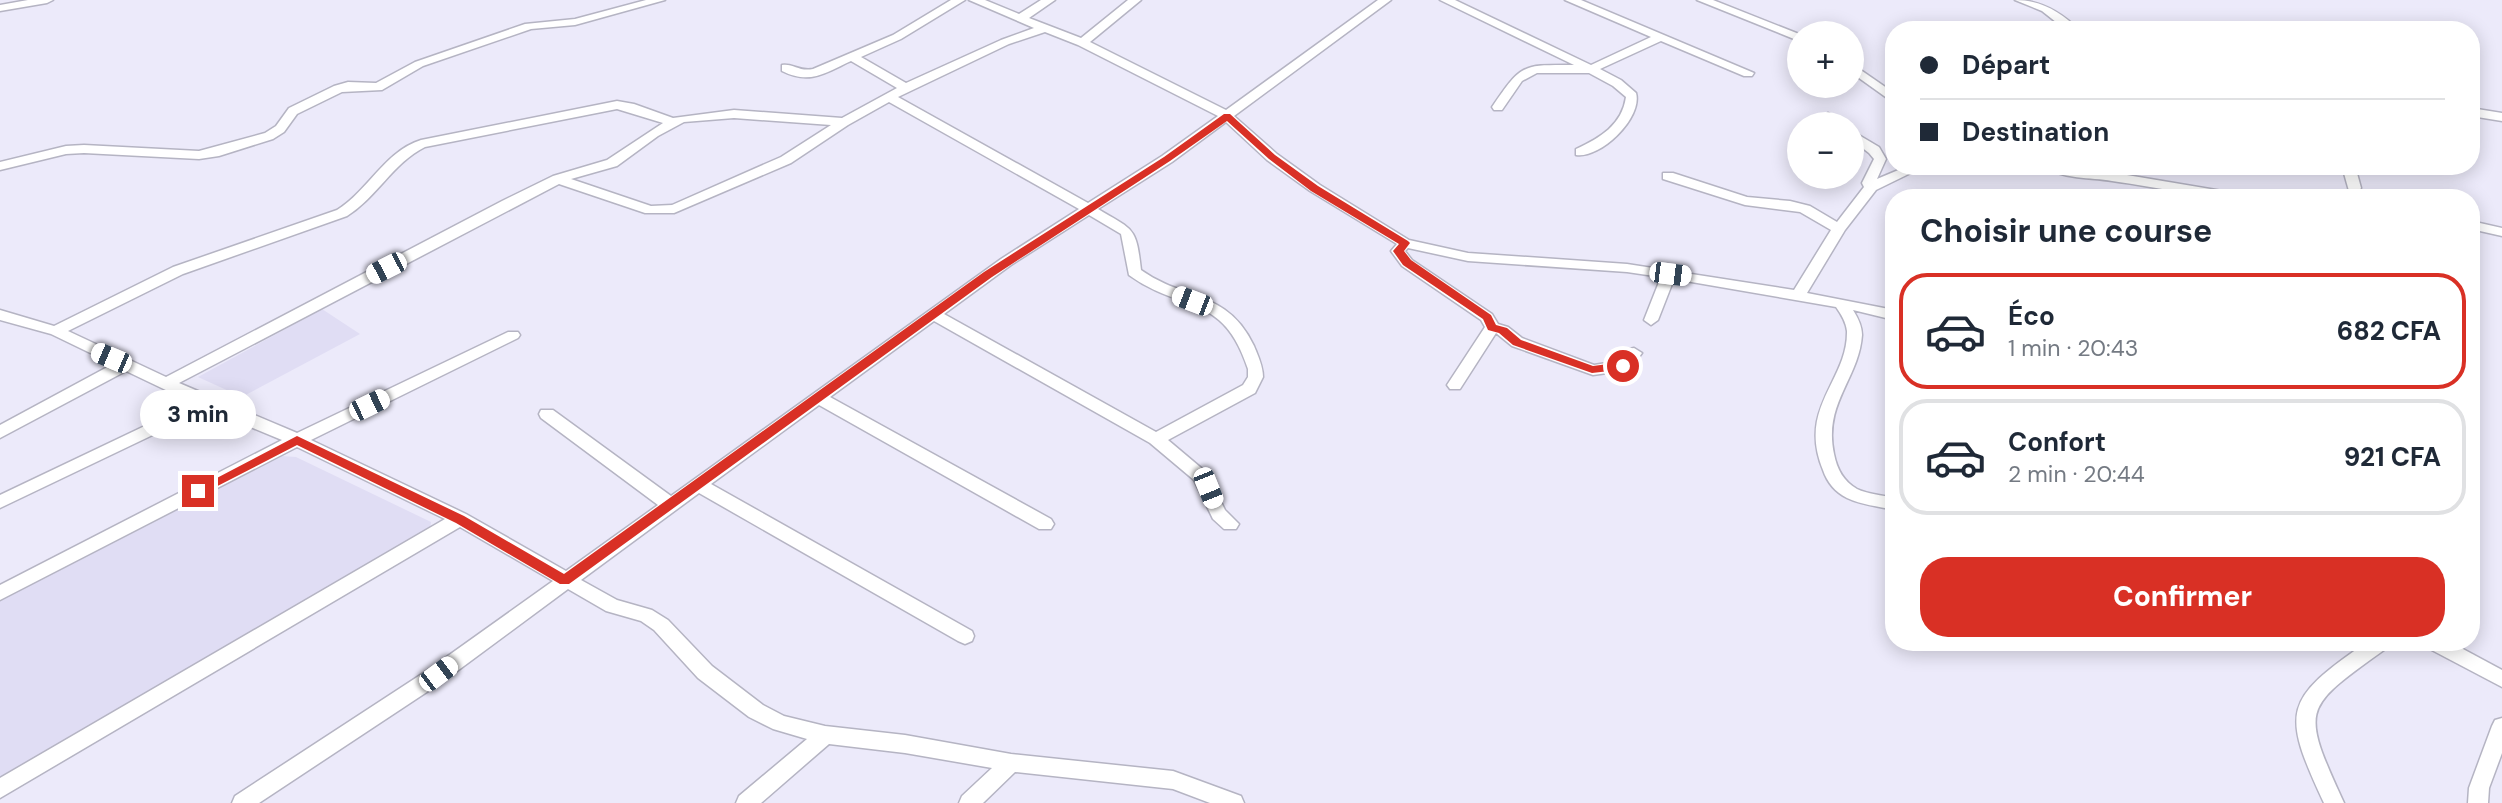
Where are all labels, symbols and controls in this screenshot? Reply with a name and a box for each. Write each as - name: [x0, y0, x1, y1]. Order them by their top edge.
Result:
- map controls: [1787, 21, 1864, 189]
- button: +: [1787, 21, 1864, 98]
- text: Départ: [1962, 48, 2050, 82]
- button: −: [1787, 112, 1864, 189]
- text: Destination: [1962, 115, 2109, 149]
- text: Choisir une course: [1920, 210, 2212, 252]
- car: [363, 249, 410, 287]
- car: [1648, 261, 1693, 287]
- car: [1169, 284, 1216, 318]
- text: Éco: [2008, 299, 2055, 333]
- icon: car: [1924, 300, 1987, 363]
- text: 682 CFA: [2337, 314, 2441, 348]
- text: 1 min · 20:43: [2008, 333, 2138, 363]
- car: [88, 340, 135, 376]
- route start: [1607, 350, 1639, 382]
- car: [346, 386, 393, 424]
- callout: 3 min: [140, 390, 256, 438]
- text: 3 min: [167, 399, 229, 429]
- text: Confort: [2008, 425, 2106, 459]
- icon: car: [1924, 426, 1987, 489]
- text: 921 CFA: [2344, 440, 2441, 474]
- text: 2 min · 20:44: [2008, 459, 2145, 489]
- car: [1191, 465, 1226, 511]
- route end: [182, 475, 214, 507]
- button: Confirmer: [1920, 557, 2445, 637]
- car: [415, 653, 462, 695]

